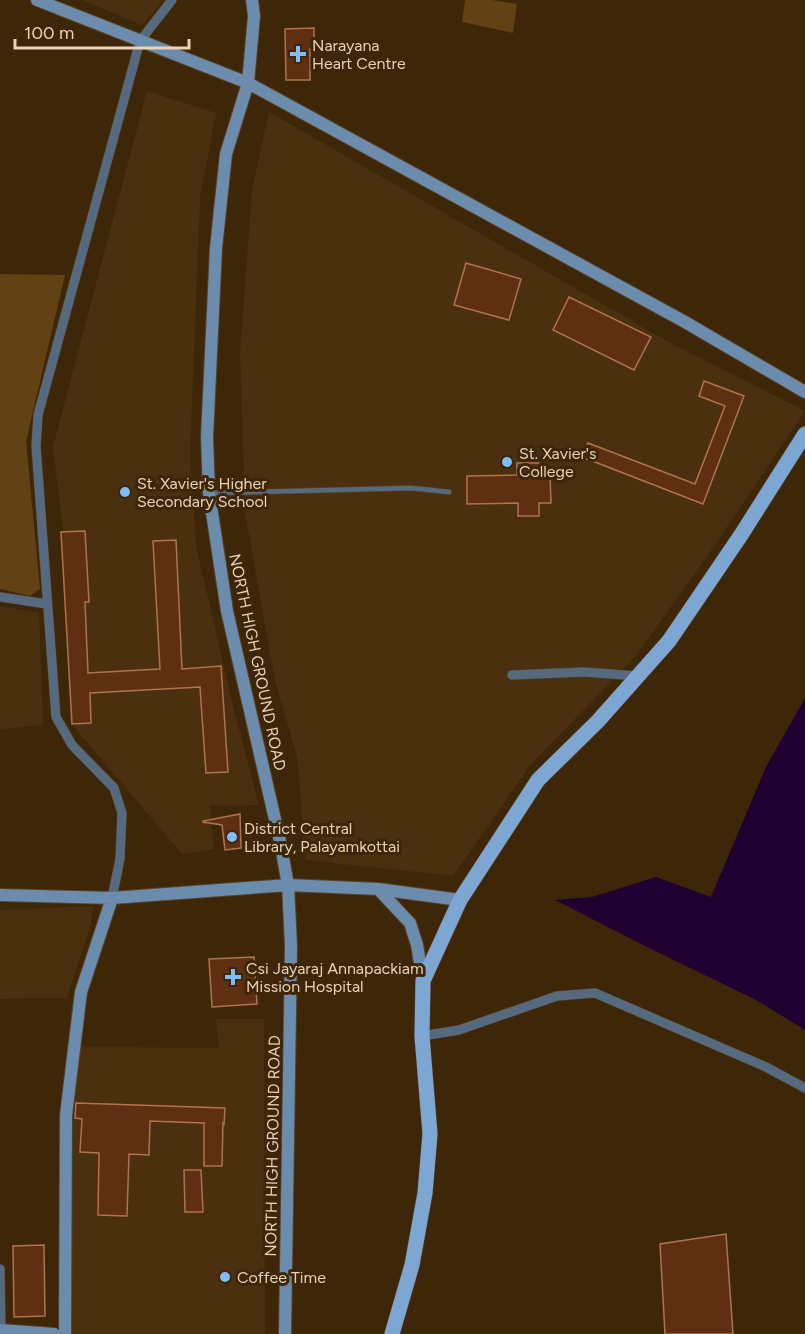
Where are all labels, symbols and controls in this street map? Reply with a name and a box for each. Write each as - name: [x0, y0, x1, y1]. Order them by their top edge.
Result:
- scale bar: [15, 12, 189, 50]
- text: 100 m: [24, 22, 74, 44]
- place label: Narayana Heart Centre: [312, 36, 406, 73]
- marker: Narayana Heart Centre: [289, 45, 307, 63]
- place label: St. Xavier's College: [519, 444, 596, 481]
- marker: St. Xavier's College: [500, 455, 514, 469]
- place label: St. Xavier's Higher Secondary School: [137, 474, 267, 511]
- marker: St. Xavier's Higher Secondary School: [118, 485, 132, 499]
- street label: NORTH HIGH GROUND ROAD: [225, 552, 290, 772]
- place label: District Central Library, Palayamkottai: [244, 819, 400, 856]
- marker: District Central Library, Palayamkottai: [225, 830, 239, 844]
- place label: Csi Jayaraj Annapackiam Mission Hospital: [246, 959, 424, 996]
- marker: Csi Jayaraj Annapackiam Mission Hospital: [224, 968, 242, 986]
- street label: NORTH HIGH GROUND ROAD: [261, 1035, 284, 1257]
- place label: Coffee Time: [237, 1268, 326, 1287]
- marker: Coffee Time: [218, 1270, 232, 1284]

